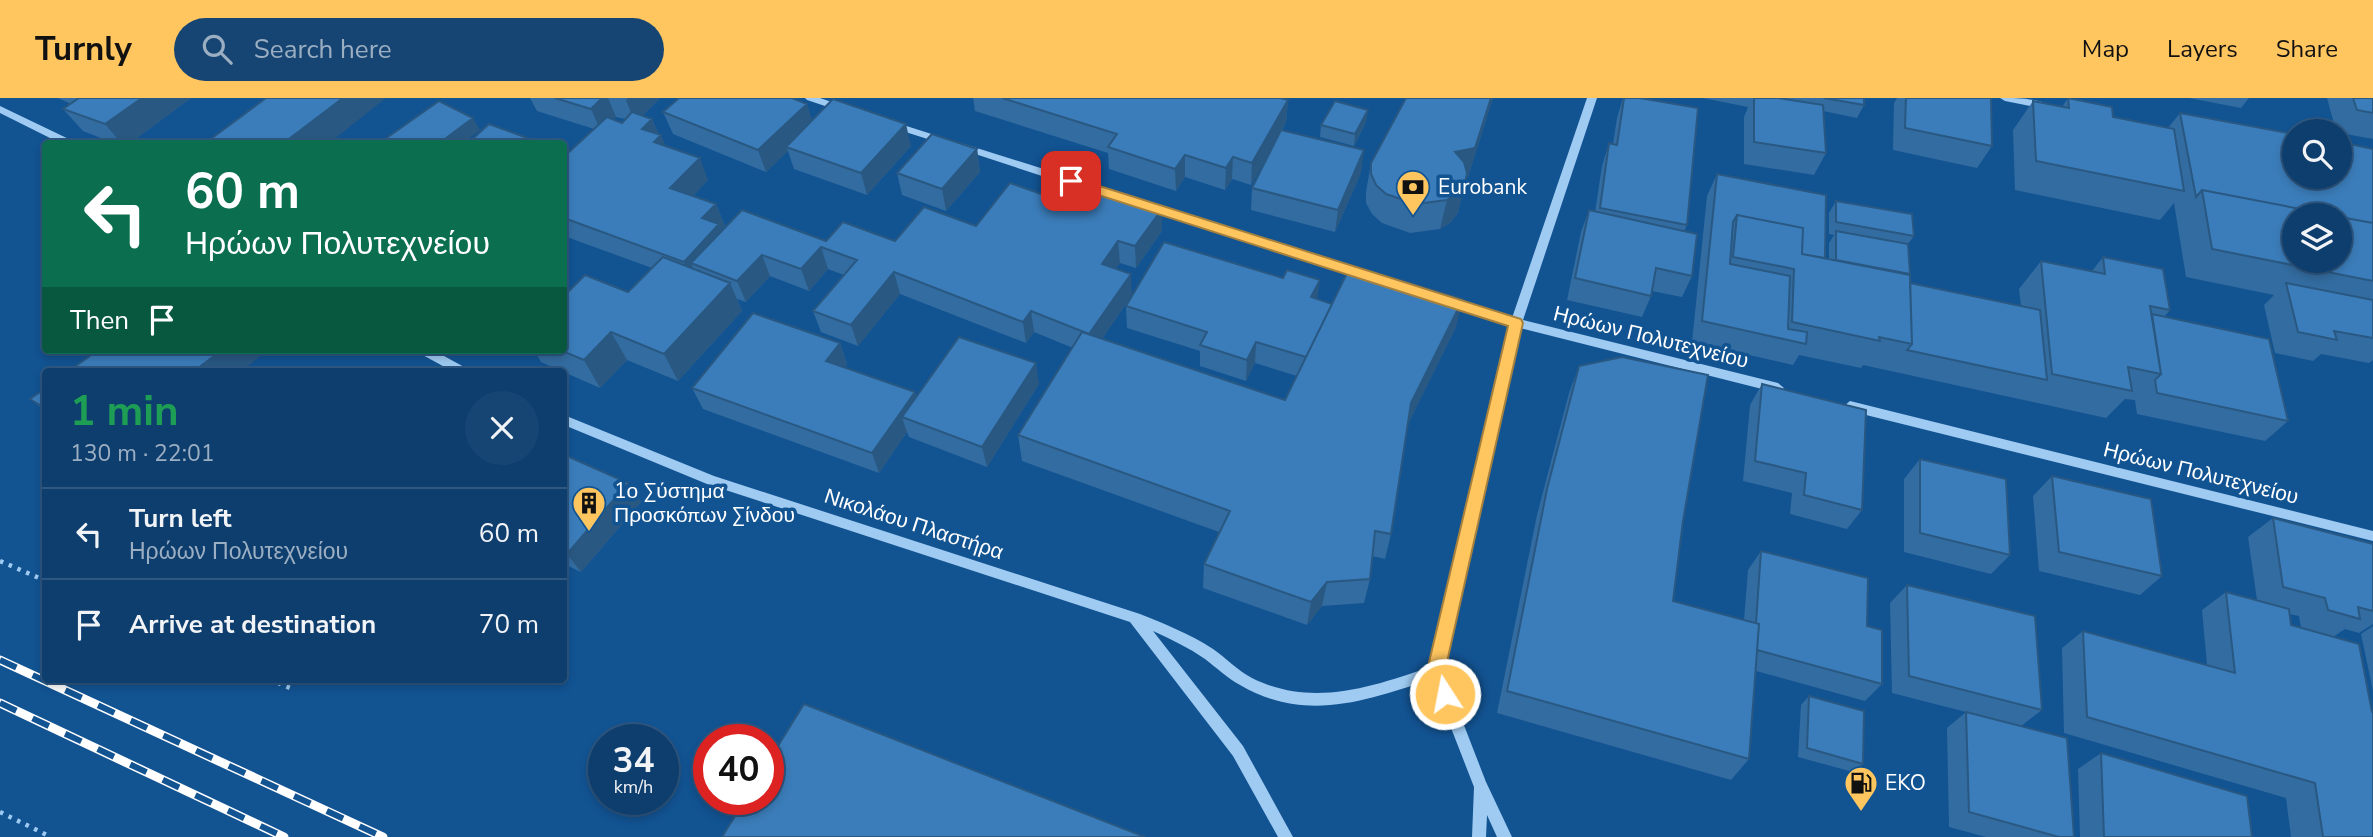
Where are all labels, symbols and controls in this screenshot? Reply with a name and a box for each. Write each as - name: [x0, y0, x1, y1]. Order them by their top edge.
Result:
- search box: [174, 18, 664, 81]
- text: Turnly: [35, 27, 132, 72]
- icon: search: [198, 30, 236, 68]
- text: Search here: [254, 32, 392, 67]
- text: Map: [2082, 33, 2129, 65]
- text: Layers: [2167, 33, 2238, 65]
- text: Share: [2276, 33, 2338, 65]
- map controls: [2282, 119, 2352, 273]
- button: search: [2282, 119, 2352, 189]
- pin: [1041, 151, 1101, 211]
- text: 60 m: [185, 158, 300, 225]
- icon: arrive: [1052, 162, 1090, 200]
- icon: left: [70, 168, 161, 259]
- bank icon: Eurobank: [1394, 168, 1432, 217]
- place label: Eurobank: [1438, 173, 1527, 201]
- button: layers: [2282, 203, 2352, 273]
- text: Ηρώων Πολυτεχνείου: [185, 222, 490, 265]
- street label: Ηρώων Πολυτεχνείου: [1551, 299, 1751, 375]
- icon: arrive: [143, 301, 181, 339]
- text: Then: [70, 303, 129, 338]
- text: 1 min: [70, 383, 179, 440]
- button: close: [465, 391, 539, 465]
- street label: Ηρώων Πολυτεχνείου: [2101, 435, 2301, 511]
- text: 130 m · 22:01: [70, 438, 215, 469]
- place label: 1ο Σύστημα Προσκόπων Σίνδου: [614, 477, 795, 529]
- street label: Νικολάου Πλαστήρα: [821, 482, 1007, 566]
- building icon: 1ο Σύστημα Προσκόπων Σίνδου: [570, 484, 608, 533]
- text: Turn left: [129, 501, 232, 536]
- icon: left: [70, 515, 108, 553]
- text: 60 m: [479, 516, 539, 551]
- text: Ηρώων Πολυτεχνείου: [129, 536, 348, 567]
- icon: arrive: [70, 606, 108, 644]
- text: Arrive at destination: [129, 607, 376, 642]
- text: 70 m: [479, 607, 539, 642]
- position arrow: [1408, 657, 1482, 731]
- speed limit sign: 40: [693, 724, 784, 815]
- text: 34: [612, 737, 655, 784]
- fuel station icon: EKO: [1842, 764, 1880, 813]
- place label: EKO: [1885, 769, 1926, 797]
- text: km/h: [614, 775, 653, 799]

